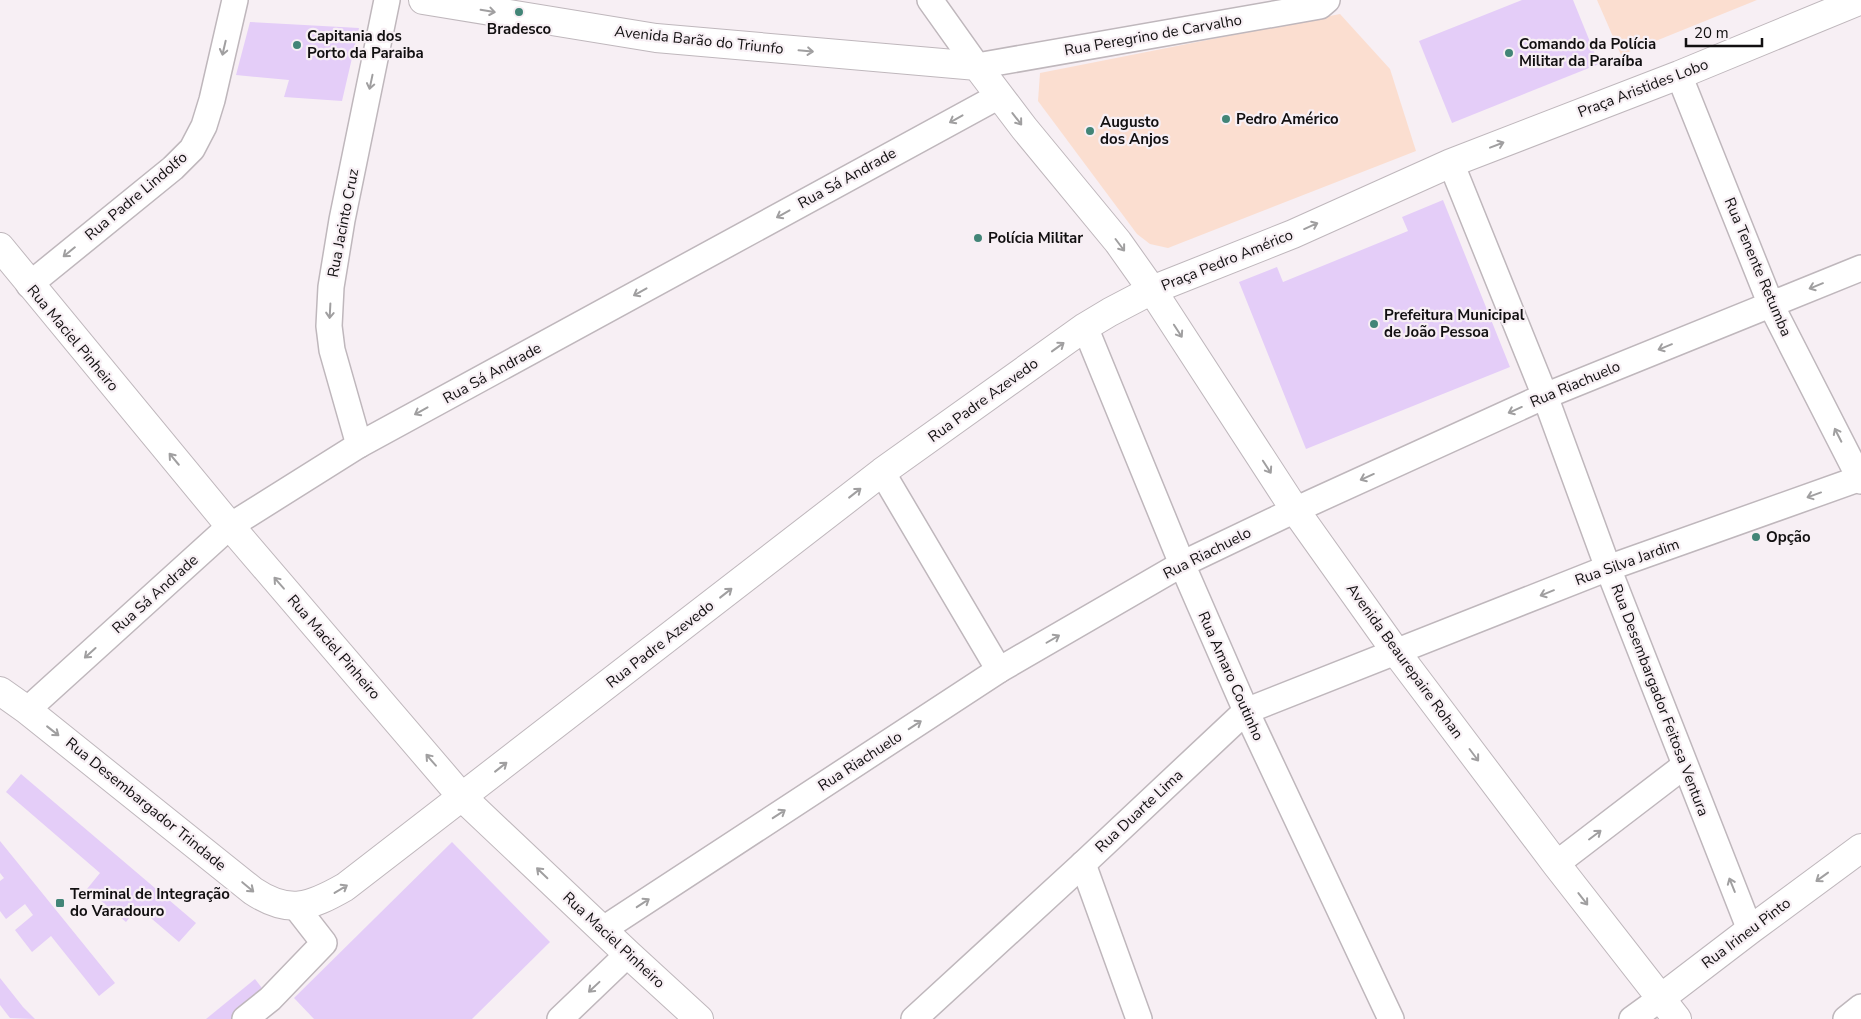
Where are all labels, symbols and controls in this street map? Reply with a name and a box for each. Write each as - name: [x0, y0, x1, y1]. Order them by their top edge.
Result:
- one-way arrow: [480, 6, 496, 16]
- marker: Bradesco: [513, 6, 525, 18]
- street label: Rua Peregrino de Carvalho: [1063, 10, 1243, 60]
- scale bar: [1686, 15, 1762, 47]
- place label: Bradesco: [487, 19, 552, 39]
- street label: Avenida Barão do Triunfo: [613, 21, 785, 59]
- text: 20 m: [1694, 23, 1729, 43]
- place label: Capitania dos Porto da Paraiba: [307, 26, 424, 63]
- place label: Comando da Polícia Militar da Paraíba: [1519, 34, 1656, 71]
- one-way arrow: [219, 39, 228, 55]
- marker: Capitania dos Porto da Paraiba: [291, 39, 303, 51]
- one-way arrow: [797, 46, 813, 56]
- marker: Comando da Polícia Militar da Paraíba: [1503, 47, 1515, 59]
- street label: Praça Aristides Lobo: [1575, 54, 1711, 122]
- one-way arrow: [365, 74, 375, 90]
- place label: Pedro Américo: [1236, 109, 1339, 129]
- one-way arrow: [1011, 112, 1022, 125]
- place label: Augusto dos Anjos: [1100, 112, 1169, 149]
- marker: Pedro Américo: [1220, 113, 1232, 125]
- one-way arrow: [949, 115, 964, 124]
- marker: Augusto dos Anjos: [1084, 125, 1096, 137]
- one-way arrow: [1489, 140, 1504, 150]
- street label: Rua Sá Andrade: [794, 143, 900, 213]
- street label: Rua Padre Lindolfo: [81, 147, 191, 245]
- street label: Rua Jacinto Cruz: [323, 167, 363, 279]
- street label: Rua Tenente Retumba: [1720, 194, 1796, 340]
- one-way arrow: [775, 209, 790, 219]
- one-way arrow: [1303, 220, 1318, 230]
- street label: Praça Pedro Américo: [1158, 224, 1296, 296]
- place label: Polícia Militar: [988, 228, 1083, 248]
- marker: Polícia Militar: [972, 232, 984, 244]
- one-way arrow: [1114, 238, 1125, 251]
- one-way arrow: [63, 247, 76, 258]
- street label: Rua Maciel Pinheiro: [23, 281, 123, 395]
- one-way arrow: [1809, 282, 1824, 291]
- one-way arrow: [633, 287, 648, 297]
- one-way arrow: [325, 302, 334, 318]
- place label: Prefeitura Municipal de João Pessoa: [1384, 305, 1525, 342]
- marker: Prefeitura Municipal de João Pessoa: [1368, 318, 1380, 330]
- one-way arrow: [1174, 323, 1184, 337]
- street label: Rua Sá Andrade: [439, 338, 545, 408]
- one-way arrow: [1050, 342, 1064, 352]
- one-way arrow: [1658, 343, 1673, 353]
- street label: Rua Padre Azevedo: [924, 353, 1042, 447]
- street label: Rua Riachuelo: [1527, 356, 1623, 412]
- one-way arrow: [1508, 405, 1523, 415]
- one-way arrow: [414, 407, 428, 417]
- one-way arrow: [1833, 428, 1842, 443]
- one-way arrow: [169, 453, 180, 466]
- one-way arrow: [1262, 460, 1272, 474]
- one-way arrow: [1360, 472, 1375, 482]
- one-way arrow: [848, 488, 862, 498]
- one-way arrow: [1807, 491, 1822, 500]
- street label: Rua Riachuelo: [1160, 522, 1254, 584]
- place label: Opção: [1766, 527, 1811, 547]
- marker: Opção: [1750, 531, 1762, 543]
- street label: Rua Silva Jardim: [1572, 534, 1682, 590]
- street label: Rua Sá Andrade: [108, 550, 202, 638]
- one-way arrow: [274, 577, 285, 590]
- street label: Avenida Beaurepaire Rohan: [1342, 580, 1468, 742]
- street label: Rua Desembargador Feitosa Ventura: [1606, 581, 1714, 819]
- one-way arrow: [719, 587, 732, 598]
- one-way arrow: [1540, 588, 1555, 598]
- street label: Rua Maciel Pinheiro: [283, 590, 385, 704]
- street label: Rua Padre Azevedo: [602, 596, 718, 692]
- street label: Rua Amaro Coutinho: [1193, 608, 1269, 744]
- one-way arrow: [1045, 634, 1059, 644]
- one-way arrow: [84, 647, 97, 659]
- one-way arrow: [907, 720, 921, 730]
- one-way arrow: [46, 725, 59, 736]
- street label: Rua Riachuelo: [814, 726, 906, 796]
- street label: Rua Desembargador Trindade: [62, 733, 230, 875]
- one-way arrow: [1469, 748, 1479, 762]
- one-way arrow: [425, 753, 436, 766]
- one-way arrow: [494, 762, 508, 772]
- street label: Rua Duarte Lima: [1091, 765, 1187, 857]
- one-way arrow: [771, 809, 785, 819]
- one-way arrow: [1588, 829, 1601, 840]
- one-way arrow: [536, 867, 548, 879]
- one-way arrow: [1816, 871, 1829, 882]
- one-way arrow: [1726, 877, 1735, 892]
- one-way arrow: [241, 881, 254, 892]
- one-way arrow: [334, 883, 348, 894]
- place label: Terminal de Integração do Varadouro: [70, 884, 230, 921]
- street label: Rua Maciel Pinheiro: [559, 887, 669, 993]
- one-way arrow: [1577, 892, 1588, 905]
- street label: Rua Irineu Pinto: [1697, 893, 1795, 973]
- marker: Terminal de Integração do Varadouro: [54, 897, 66, 909]
- one-way arrow: [636, 898, 650, 908]
- one-way arrow: [588, 981, 600, 993]

